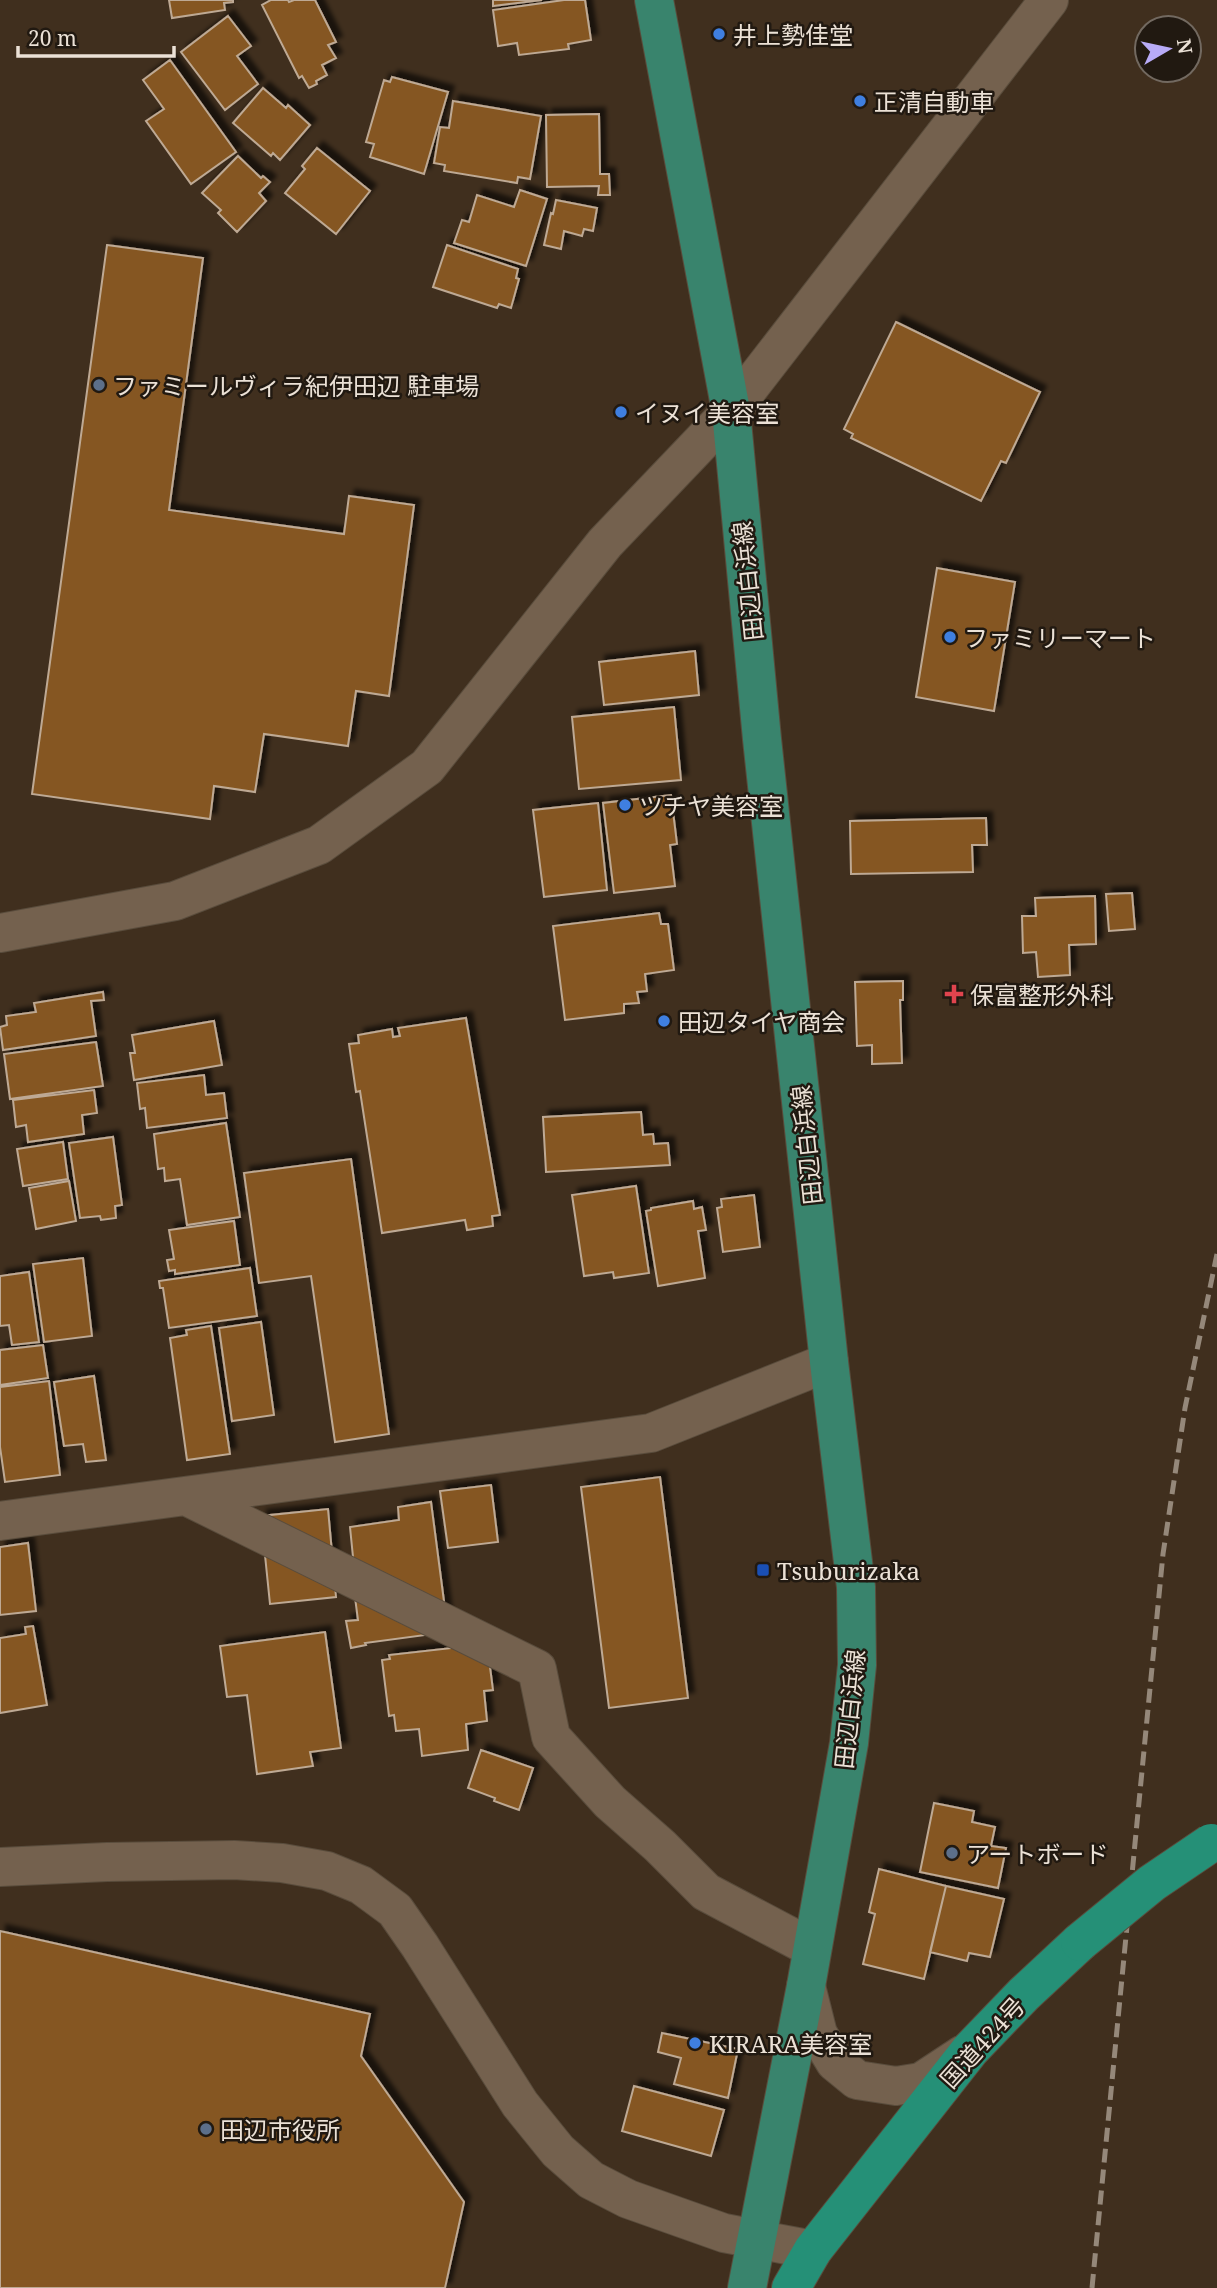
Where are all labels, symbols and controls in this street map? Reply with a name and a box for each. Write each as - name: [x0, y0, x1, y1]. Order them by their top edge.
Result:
- scale bar: [18, 14, 173, 58]
- north arrow: [1133, 14, 1203, 84]
- place label: 井上勢佳堂: [733, 18, 853, 51]
- text: 20 m: [28, 24, 77, 52]
- marker: 井上勢佳堂: [711, 26, 727, 42]
- text: N: [1171, 37, 1199, 56]
- place label: 正清自動車: [874, 85, 994, 118]
- marker: 正清自動車: [852, 93, 868, 109]
- place label: ファミールヴィラ紀伊田辺 駐車場: [113, 369, 479, 402]
- marker: ファミールヴィラ紀伊田辺 駐車場: [91, 377, 107, 393]
- place label: イヌイ美容室: [635, 396, 779, 429]
- marker: イヌイ美容室: [613, 404, 629, 420]
- street label: 田辺白浜線: [724, 520, 770, 642]
- place label: ファミリーマート: [964, 621, 1156, 654]
- marker: ファミリーマート: [942, 629, 958, 645]
- place label: ツチヤ美容室: [639, 789, 783, 822]
- marker: ツチヤ美容室: [617, 797, 633, 813]
- place label: 保富整形外科: [970, 978, 1114, 1011]
- marker: 保富整形外科: [944, 984, 964, 1004]
- place label: 田辺タイヤ商会: [678, 1005, 845, 1038]
- marker: 田辺タイヤ商会: [656, 1013, 672, 1029]
- street label: 田辺白浜線: [783, 1084, 829, 1206]
- place label: Tsuburizaka: [777, 1554, 920, 1587]
- marker: Tsuburizaka: [755, 1562, 771, 1578]
- street label: 田辺白浜線: [826, 1648, 872, 1770]
- place label: アートボード: [966, 1837, 1109, 1870]
- marker: アートボード: [944, 1845, 960, 1861]
- street label: 国道424号: [932, 1989, 1032, 2095]
- place label: KIRARA美容室: [709, 2027, 872, 2060]
- marker: KIRARA美容室: [687, 2035, 703, 2051]
- place label: 田辺市役所: [220, 2113, 340, 2146]
- marker: 田辺市役所: [198, 2121, 214, 2137]

